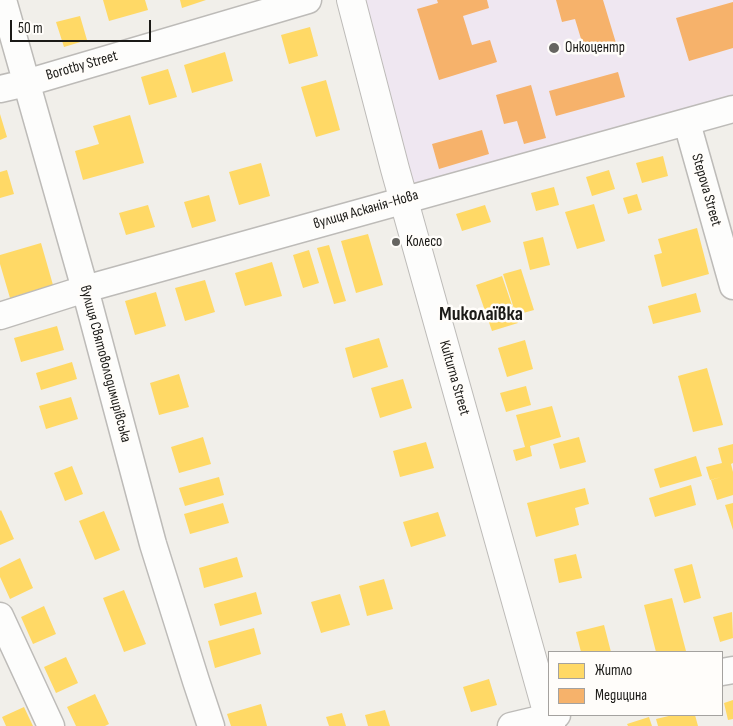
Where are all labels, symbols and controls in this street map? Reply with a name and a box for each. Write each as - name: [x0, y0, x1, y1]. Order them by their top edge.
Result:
- scale bar: [12, 10, 154, 42]
- text: 50 m: [18, 19, 43, 38]
- place label: Онкоцентр: [565, 39, 625, 57]
- marker: Онкоцентр: [547, 41, 561, 55]
- street label: Borotby Street: [44, 47, 120, 85]
- street label: Stepova Street: [687, 152, 725, 228]
- street label: вулиця Асканія-Нова: [311, 186, 421, 234]
- place label: Колесо: [406, 233, 442, 251]
- marker: Колесо: [390, 236, 402, 248]
- street label: вулиця Святоволодимирівська: [75, 284, 135, 444]
- district label: Миколаївка: [439, 303, 523, 327]
- street label: Kulturna Street: [435, 338, 473, 418]
- legend: [548, 651, 723, 716]
- text: Житло: [595, 661, 632, 680]
- text: Медицина: [595, 686, 647, 705]

